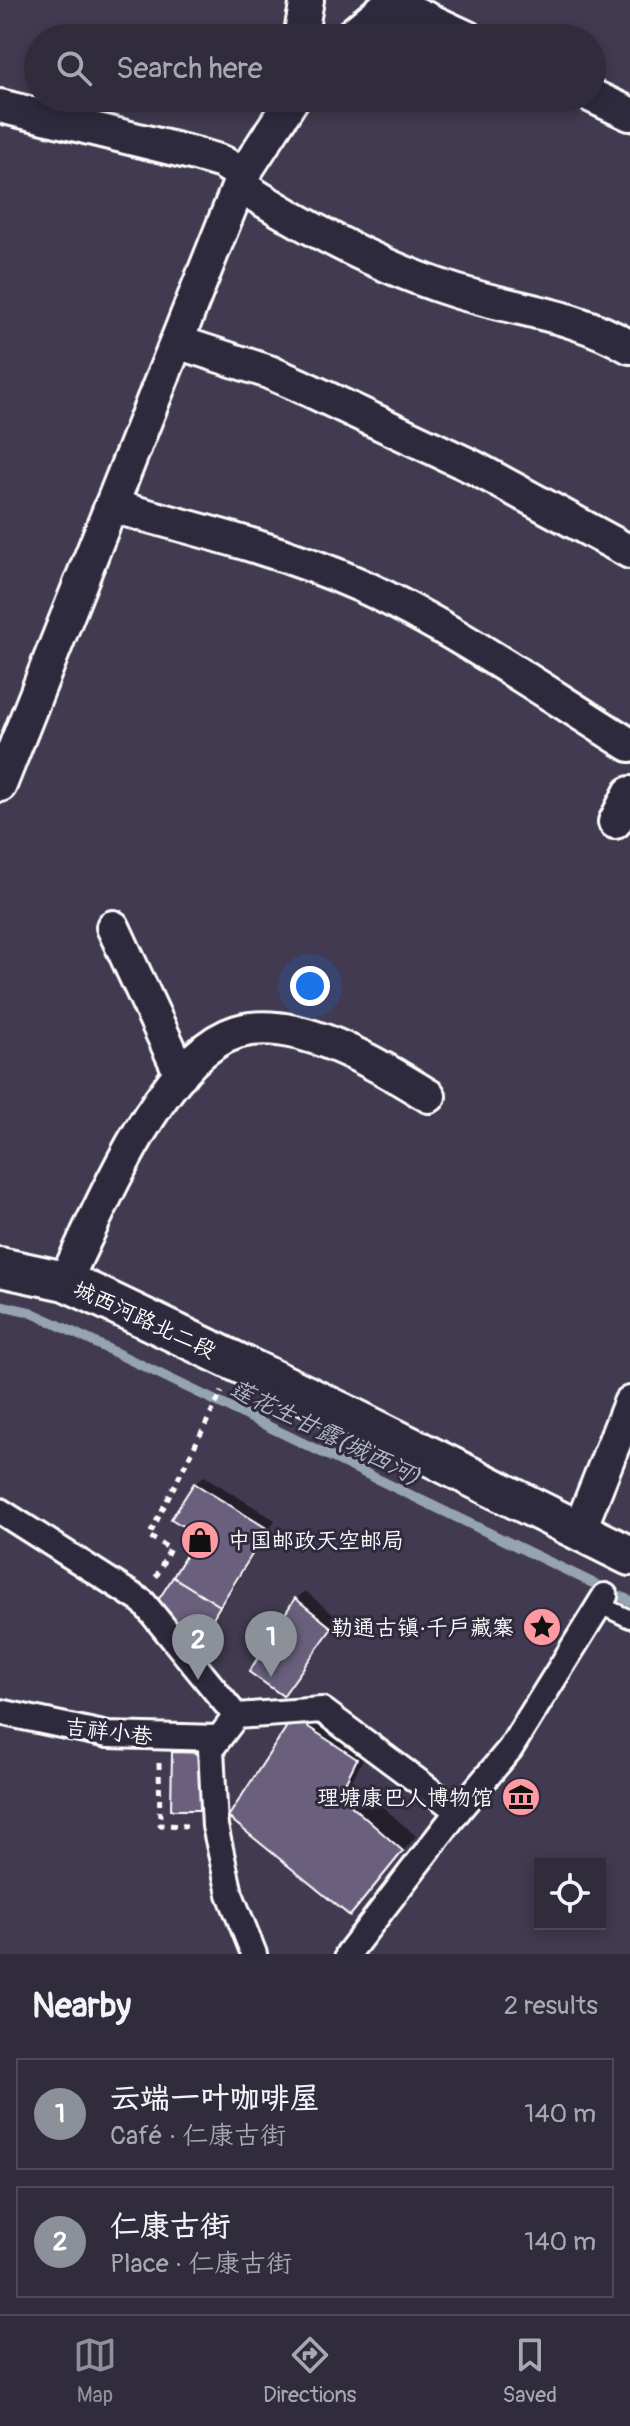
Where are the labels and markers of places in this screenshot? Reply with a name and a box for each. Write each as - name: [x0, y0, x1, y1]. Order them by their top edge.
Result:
- shop icon: 中国邮政天空邮局: [179, 1519, 221, 1561]
- place label: 中国邮政天空邮局: [228, 1527, 404, 1555]
- place icon: 勒通古镇·千户藏寨: [521, 1606, 563, 1648]
- pin: 1: [245, 1611, 297, 1677]
- pin: 2: [172, 1614, 224, 1680]
- place label: 勒通古镇·千户藏寨: [331, 1614, 514, 1642]
- museum icon: 理塘康巴人博物馆: [500, 1776, 542, 1818]
- place label: 理塘康巴人博物馆: [317, 1784, 493, 1812]

